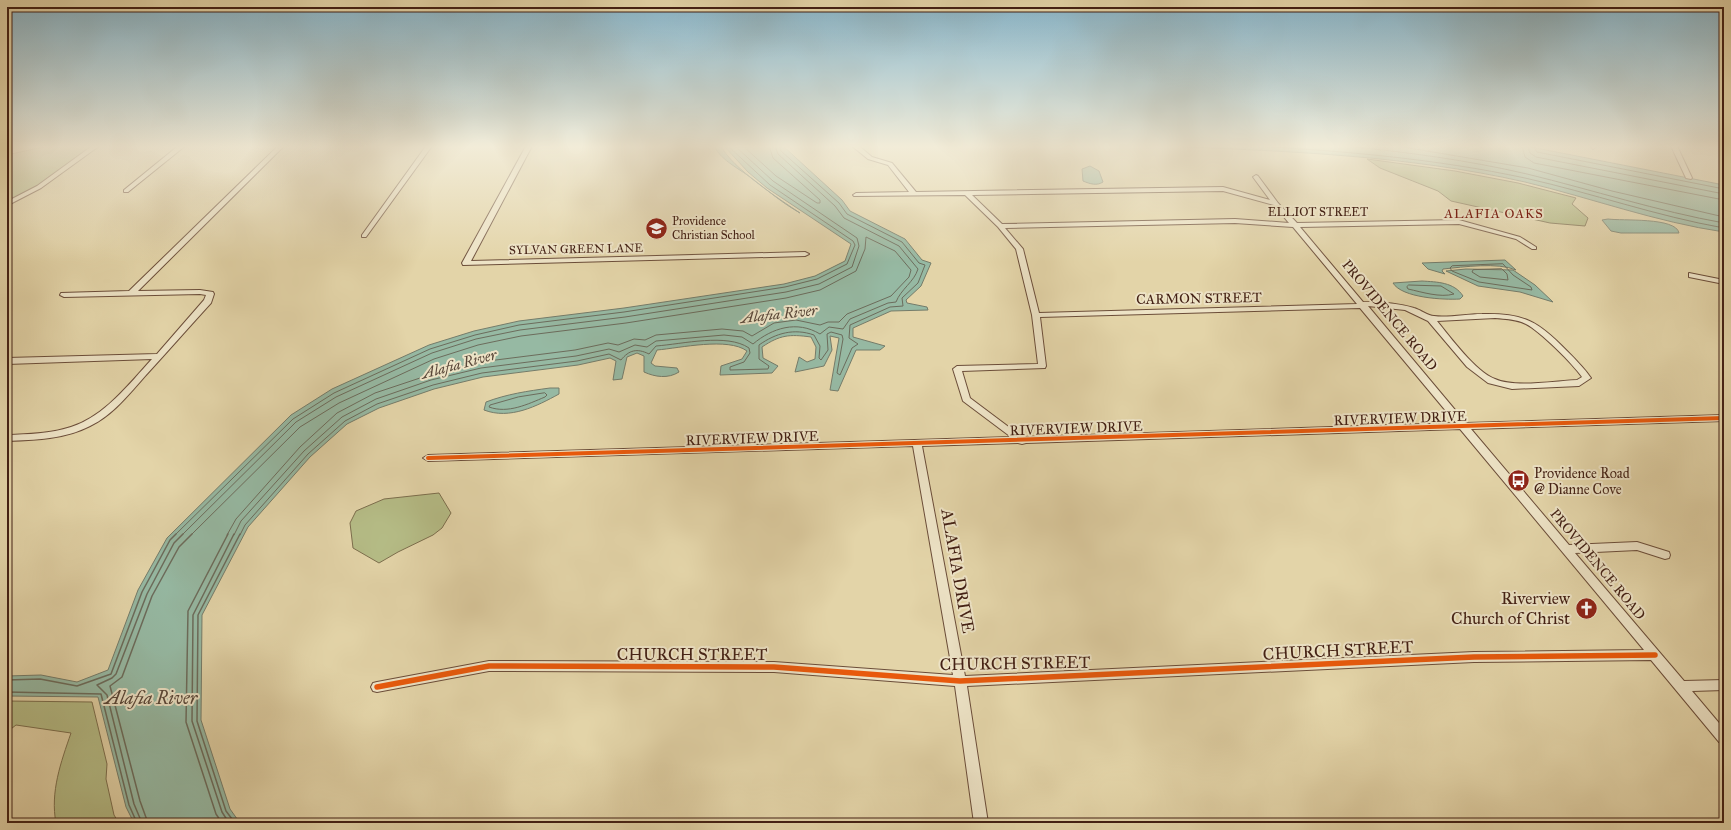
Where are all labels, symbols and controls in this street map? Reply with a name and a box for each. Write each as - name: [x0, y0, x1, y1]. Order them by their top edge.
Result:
- street label: ELLIOT STREET: [1268, 205, 1368, 219]
- district label: ALAFIA OAKS: [1443, 206, 1544, 222]
- place label: Providence Christian School: [672, 214, 756, 242]
- school or university icon: Providence Christian School: [643, 215, 669, 241]
- street label: SYLVAN GREEN LANE: [509, 241, 644, 257]
- street label: PROVIDENCE ROAD: [1338, 256, 1441, 374]
- street label: CARMON STREET: [1136, 289, 1262, 308]
- water label: Alafia River: [738, 301, 819, 327]
- water label: Alafia River: [418, 345, 499, 383]
- street label: RIVERVIEW DRIVE: [1333, 408, 1467, 429]
- street label: RIVERVIEW DRIVE: [1009, 418, 1143, 439]
- street label: RIVERVIEW DRIVE: [685, 428, 819, 449]
- place label: Providence Road @ Dianne Cove: [1534, 465, 1630, 498]
- bus stop icon: Providence Road @ Dianne Cove: [1506, 468, 1532, 494]
- street label: PROVIDENCE ROAD: [1546, 505, 1649, 623]
- street label: ALAFIA DRIVE: [936, 506, 979, 635]
- place label: Riverview Church of Christ: [1451, 588, 1571, 629]
- church icon: Riverview Church of Christ: [1573, 595, 1599, 621]
- street label: CHURCH STREET: [1262, 636, 1414, 665]
- street label: CHURCH STREET: [617, 644, 768, 665]
- street label: CHURCH STREET: [939, 652, 1091, 675]
- water label: Alafia River: [103, 687, 199, 709]

